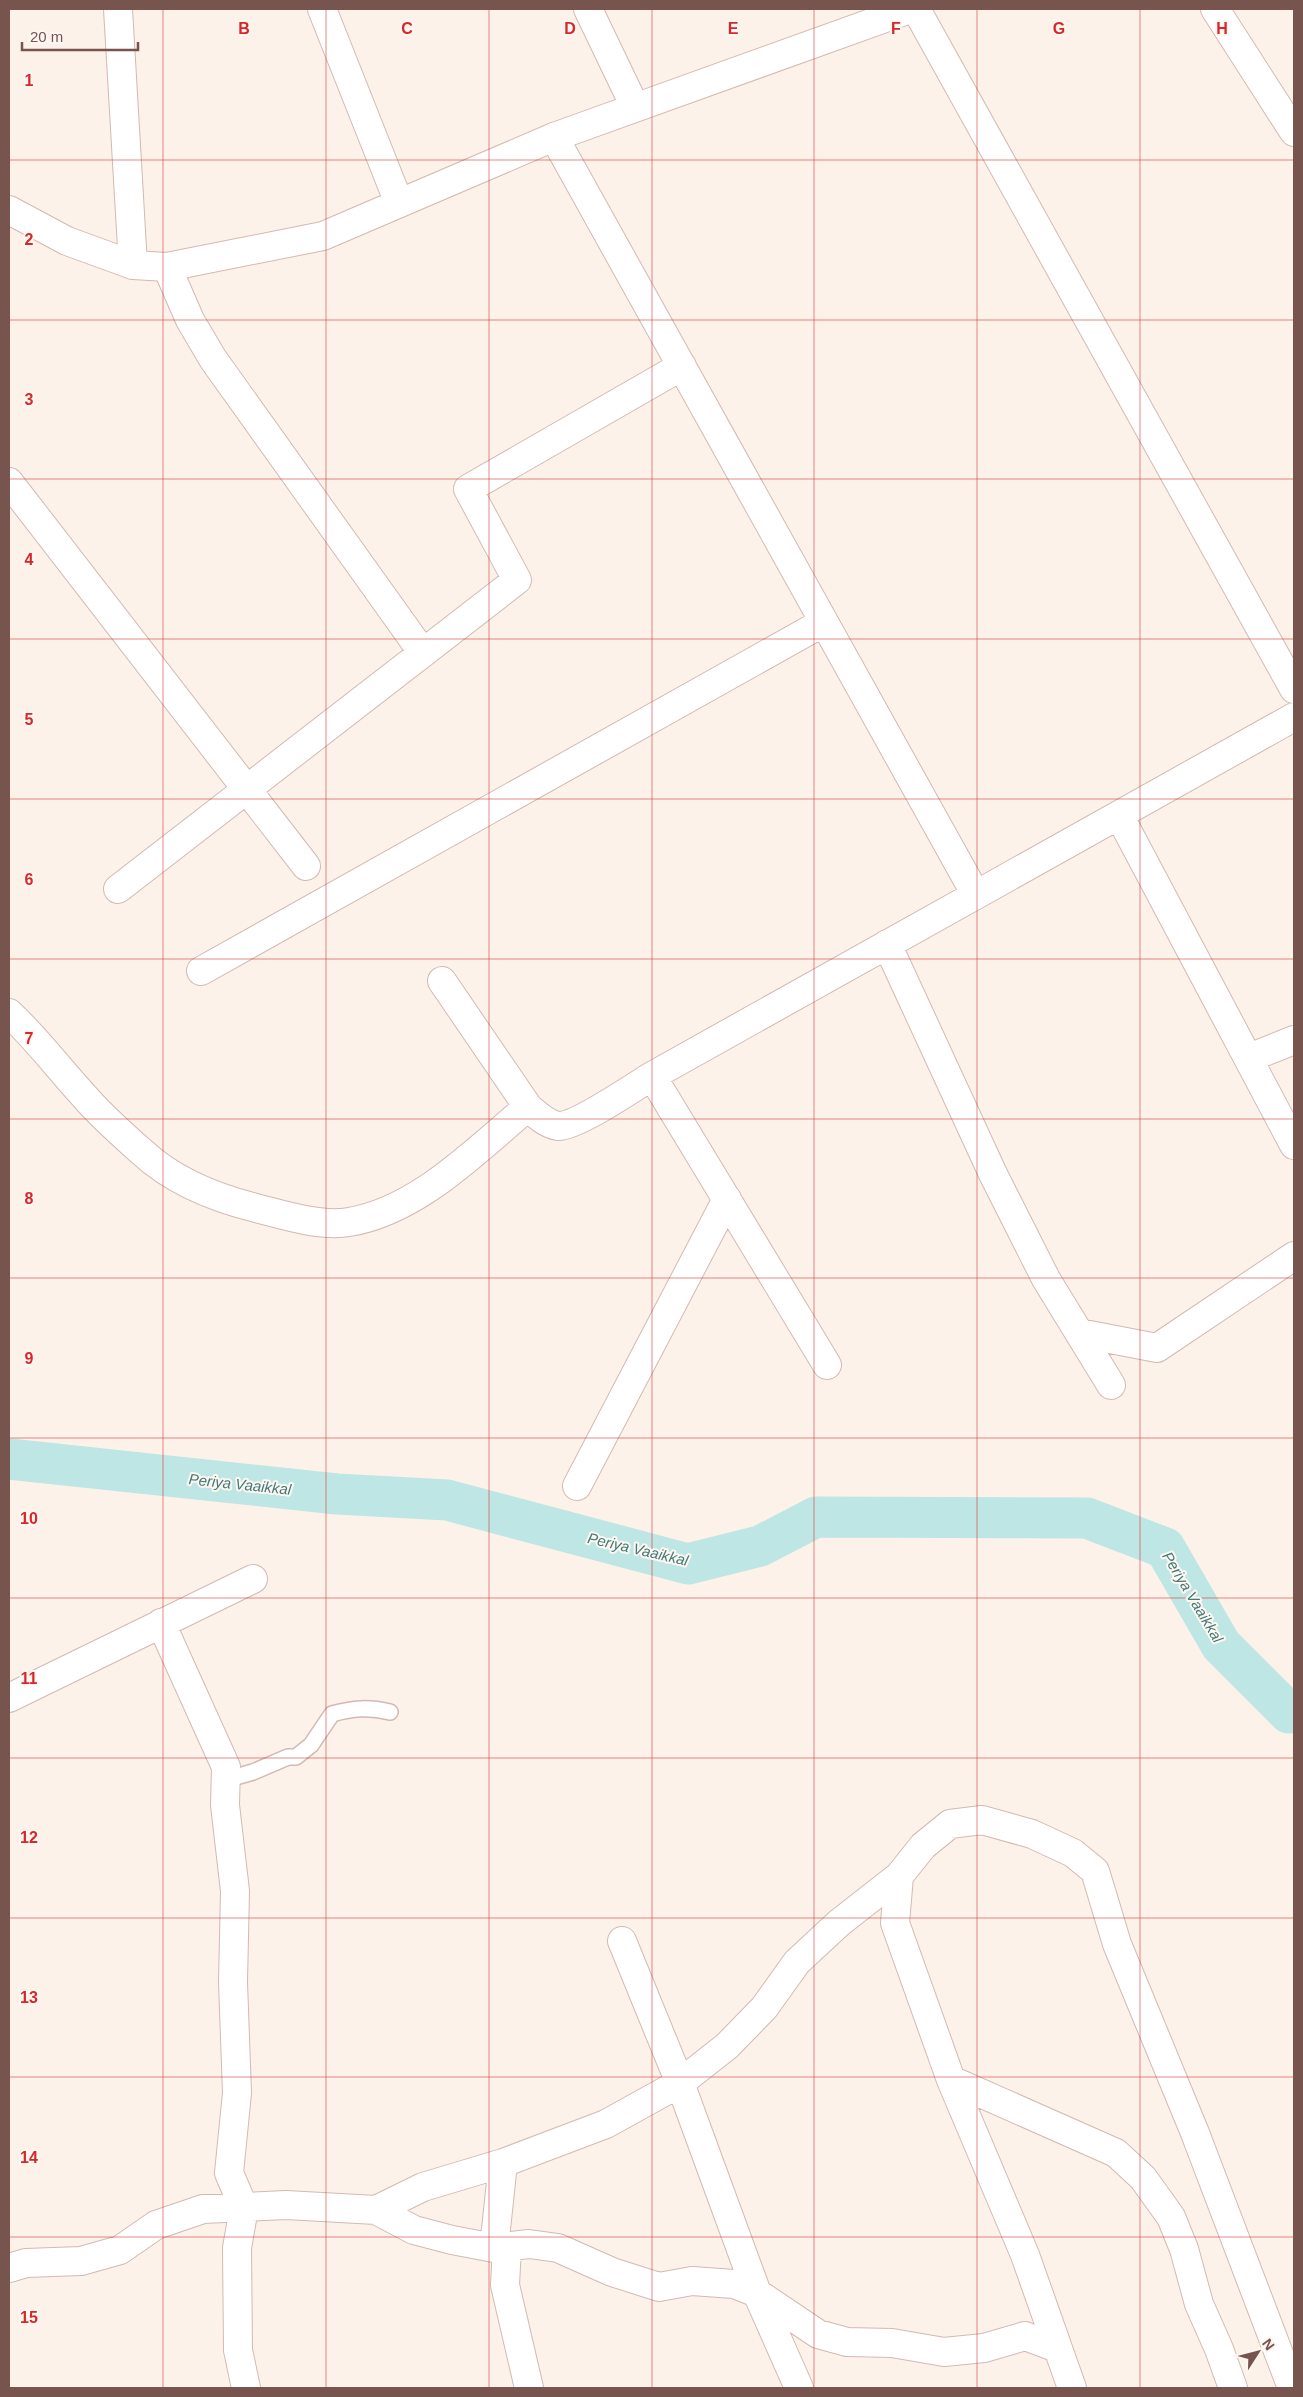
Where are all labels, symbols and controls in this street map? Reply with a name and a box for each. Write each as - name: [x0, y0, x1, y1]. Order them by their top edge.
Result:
- scale bar: [22, 20, 139, 52]
- text: B: [238, 20, 250, 37]
- text: C: [401, 20, 413, 37]
- text: D: [564, 20, 576, 37]
- text: E: [728, 20, 739, 37]
- text: F: [891, 20, 901, 37]
- text: G: [1053, 20, 1065, 37]
- text: H: [1216, 20, 1228, 37]
- text: 20 m: [30, 28, 63, 45]
- text: 1: [25, 72, 34, 89]
- text: 2: [25, 231, 34, 248]
- text: 3: [25, 391, 34, 408]
- text: 4: [25, 551, 34, 568]
- text: 5: [25, 711, 34, 728]
- text: 6: [25, 871, 34, 888]
- text: 7: [25, 1030, 34, 1047]
- text: 8: [25, 1190, 34, 1207]
- text: 9: [25, 1350, 34, 1367]
- water label: Periya Vaaikkal: [188, 1470, 293, 1498]
- text: 10: [20, 1510, 38, 1527]
- water label: Periya Vaaikkal: [586, 1529, 691, 1569]
- water label: Periya Vaaikkal: [1159, 1549, 1227, 1646]
- text: 11: [21, 1670, 38, 1687]
- text: 12: [20, 1829, 38, 1846]
- text: 13: [20, 1989, 38, 2006]
- text: 14: [20, 2149, 38, 2166]
- text: 15: [20, 2309, 38, 2326]
- north arrow: [1233, 2327, 1283, 2377]
- text: N: [1259, 2336, 1278, 2353]

